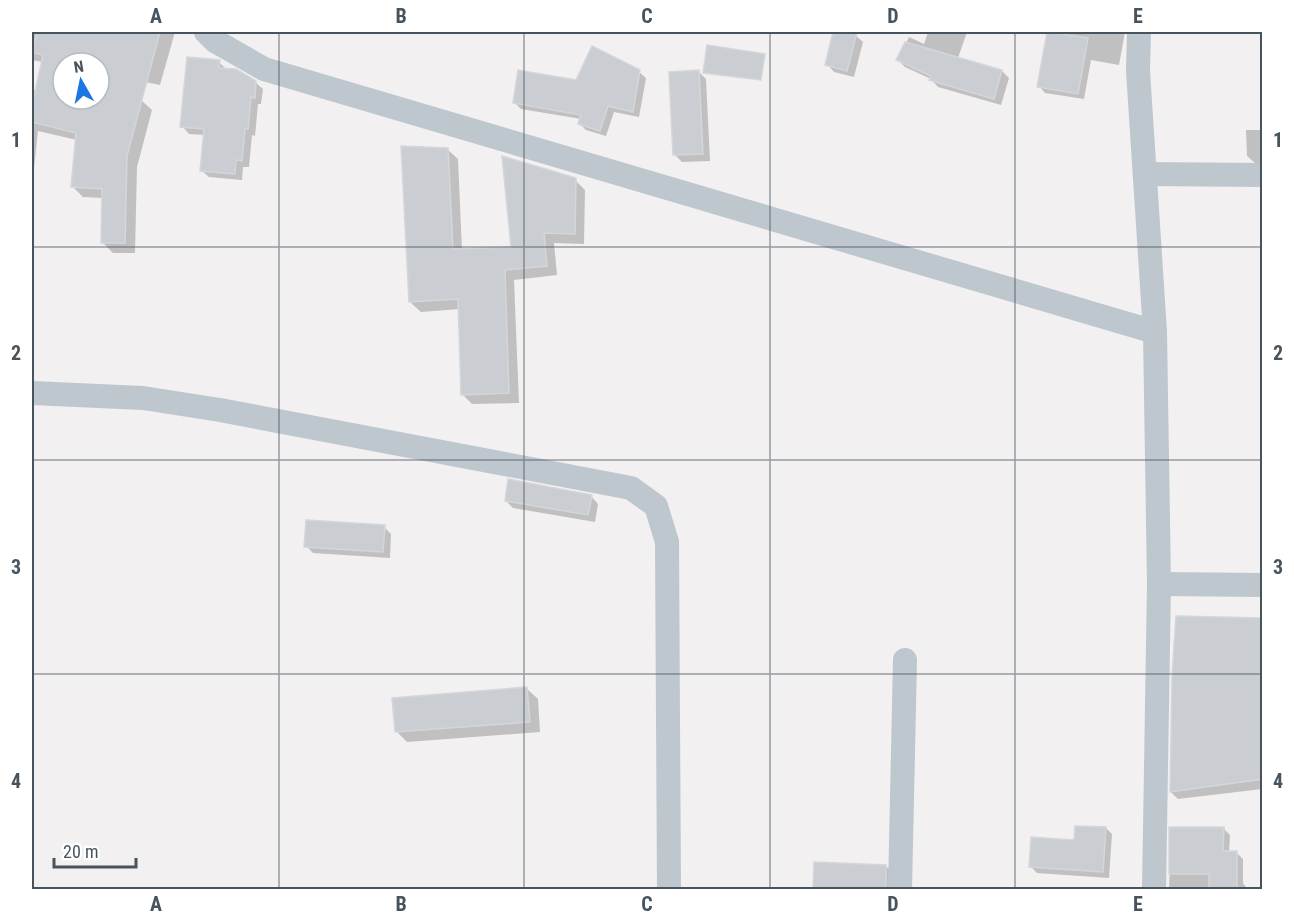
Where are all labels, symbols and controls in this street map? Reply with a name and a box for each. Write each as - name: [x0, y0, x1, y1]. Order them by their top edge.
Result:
- text: A: [150, 4, 162, 28]
- text: B: [395, 4, 407, 28]
- text: C: [641, 4, 653, 28]
- text: D: [887, 4, 899, 28]
- text: E: [1133, 4, 1143, 28]
- north arrow: [51, 51, 111, 111]
- text: N: [72, 57, 85, 77]
- text: 1: [11, 128, 21, 152]
- text: 1: [1273, 128, 1283, 152]
- text: 2: [11, 341, 21, 365]
- text: 2: [1273, 341, 1283, 365]
- text: 3: [11, 555, 21, 579]
- text: 3: [1273, 555, 1283, 579]
- text: 4: [11, 769, 21, 793]
- text: 4: [1273, 769, 1283, 793]
- scale bar: [54, 831, 136, 869]
- text: 20 m: [63, 841, 98, 862]
- text: A: [150, 892, 162, 916]
- text: B: [395, 892, 407, 916]
- text: C: [641, 892, 653, 916]
- text: D: [887, 892, 899, 916]
- text: E: [1133, 892, 1143, 916]

